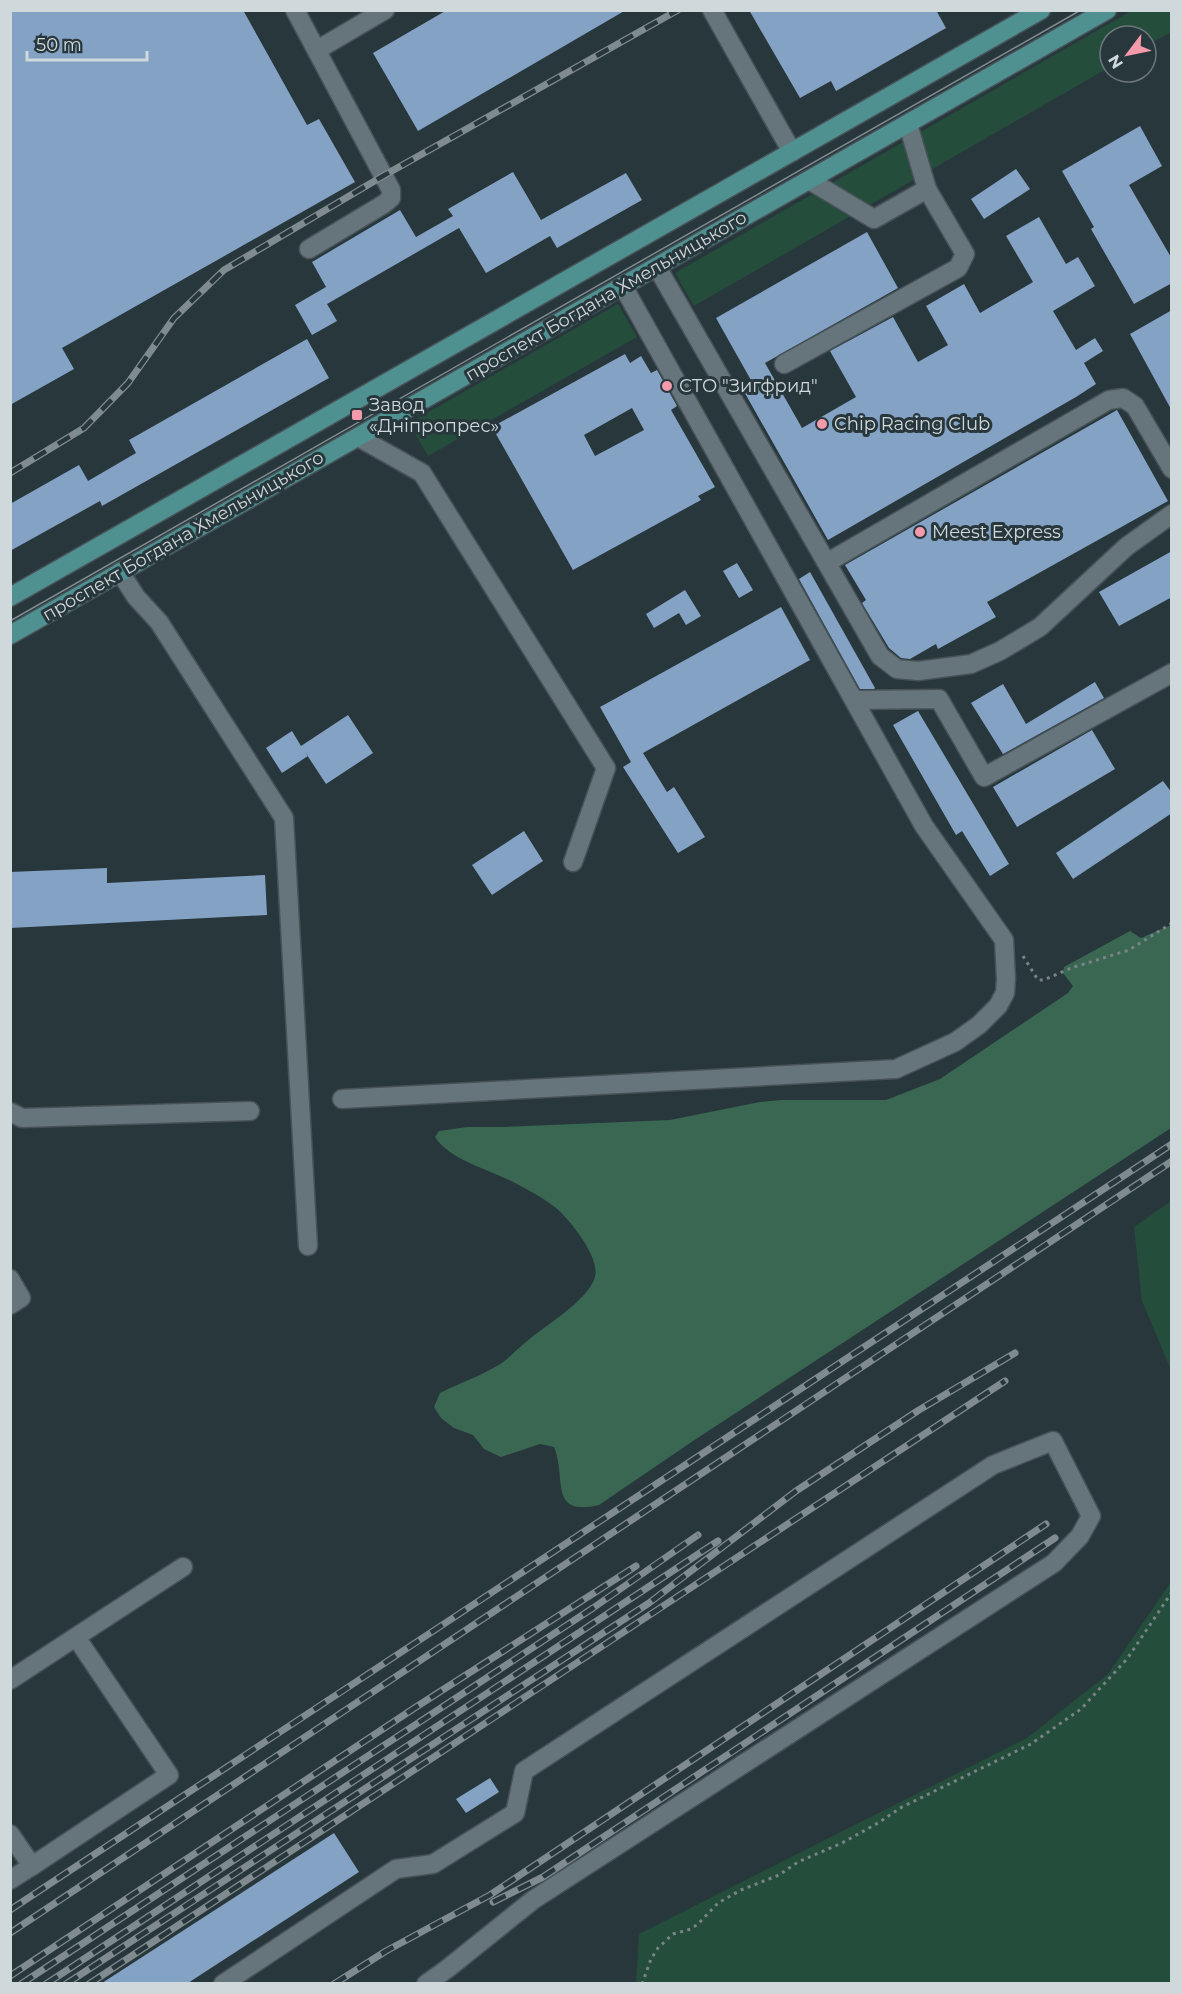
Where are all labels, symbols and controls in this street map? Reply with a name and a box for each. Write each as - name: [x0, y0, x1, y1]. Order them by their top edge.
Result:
- scale bar: [27, 24, 147, 62]
- north arrow: [1098, 24, 1158, 84]
- text: 50 m: [36, 34, 82, 56]
- text: N: [1104, 51, 1127, 72]
- street label: проспект Богдана Хмельницького: [461, 206, 751, 386]
- place label: СТО "Зигфрид": [679, 375, 818, 397]
- marker: СТО "Зигфрид": [660, 379, 674, 393]
- place label: Завод «Дніпропрес»: [369, 394, 499, 437]
- marker: Завод «Дніпропрес»: [350, 408, 364, 422]
- place label: Chip Racing Club: [834, 413, 990, 435]
- marker: Chip Racing Club: [815, 417, 829, 431]
- street label: проспект Богдана Хмельницького: [38, 446, 328, 626]
- place label: Meest Express: [932, 521, 1061, 543]
- marker: Meest Express: [913, 525, 927, 539]

